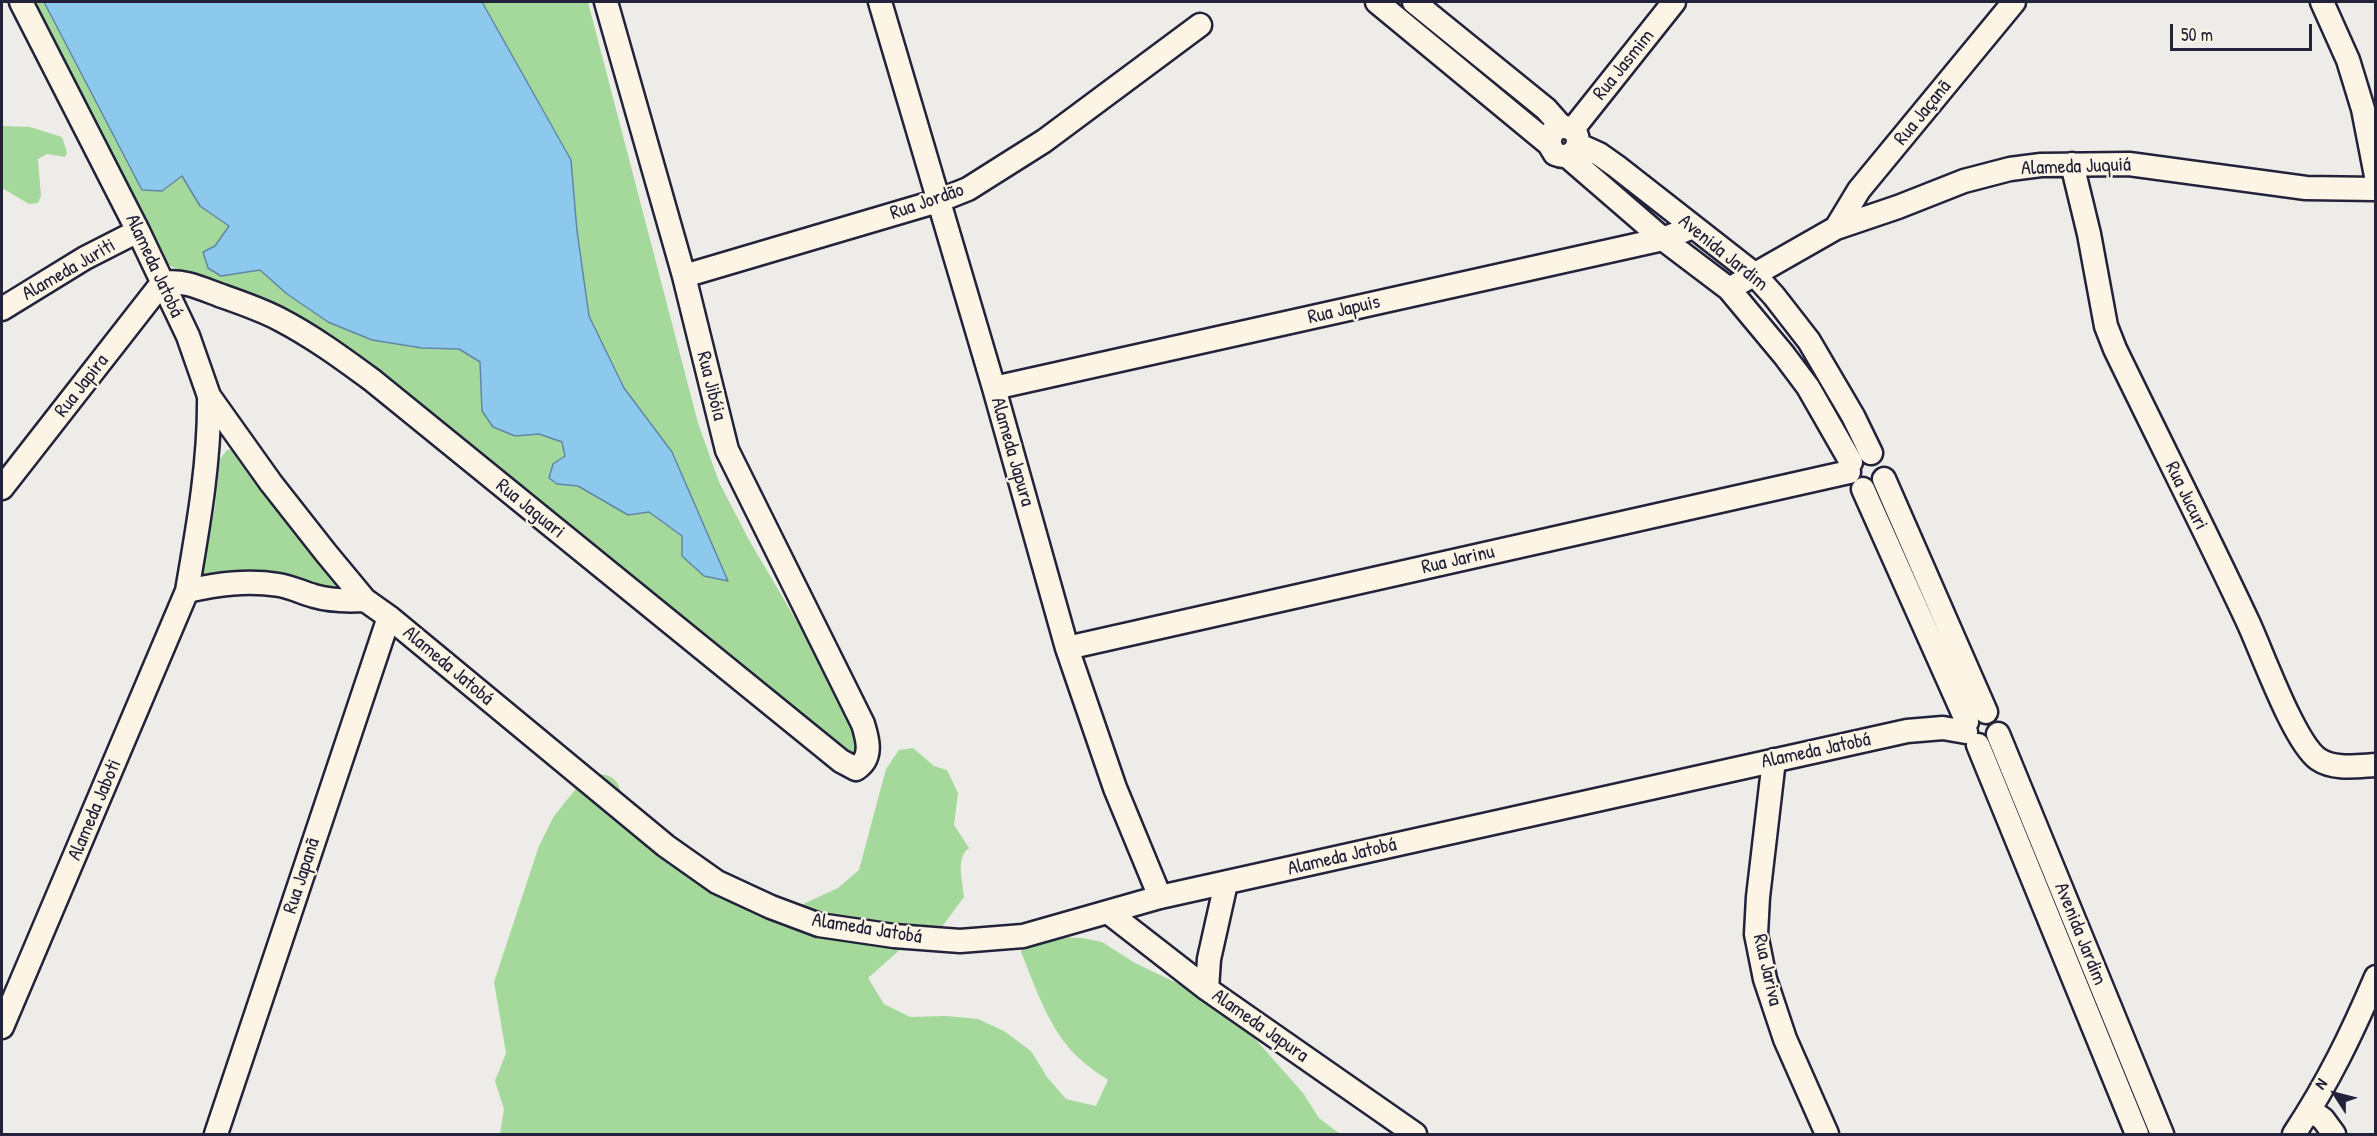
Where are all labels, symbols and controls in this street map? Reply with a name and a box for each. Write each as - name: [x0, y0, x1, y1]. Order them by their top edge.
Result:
- scale bar: [2173, 12, 2316, 50]
- text: 50 m: [2181, 22, 2213, 47]
- street label: Rua Jasmim: [1588, 25, 1660, 105]
- street label: Rua Jaçanã: [1889, 75, 1957, 151]
- street label: Alameda Juquiá: [2021, 153, 2131, 181]
- street label: Rua Jordão: [887, 178, 967, 226]
- street label: Avenida Jardim: [1673, 210, 1773, 296]
- street label: Alameda Jatobá: [120, 211, 188, 321]
- street label: Alameda Juriti: [18, 234, 120, 306]
- street label: Rua Japuis: [1305, 290, 1383, 330]
- street label: Rua Jibóia: [691, 349, 731, 423]
- street label: Rua Japira: [50, 350, 114, 422]
- street label: Alameda Japura: [985, 395, 1039, 509]
- street label: Rua Jucuri: [2159, 458, 2213, 534]
- street label: Rua Jaguari: [491, 474, 569, 544]
- street label: Rua Jarinu: [1419, 540, 1497, 580]
- street label: Alameda Jatobá: [398, 621, 498, 711]
- street label: Alameda Jatobá: [1759, 728, 1873, 774]
- street label: Alameda Jaboti: [63, 756, 127, 864]
- street label: Alameda Jatobá: [1285, 833, 1399, 881]
- street label: Rua Japanã: [279, 835, 325, 917]
- street label: Avenida Jardim: [2049, 879, 2111, 989]
- street label: Alameda Jatobá: [810, 908, 924, 950]
- street label: Rua Jariva: [1747, 932, 1787, 1008]
- street label: Alameda Japura: [1207, 984, 1313, 1068]
- north arrow: [2305, 1064, 2365, 1124]
- text: N: [2309, 1074, 2332, 1093]

